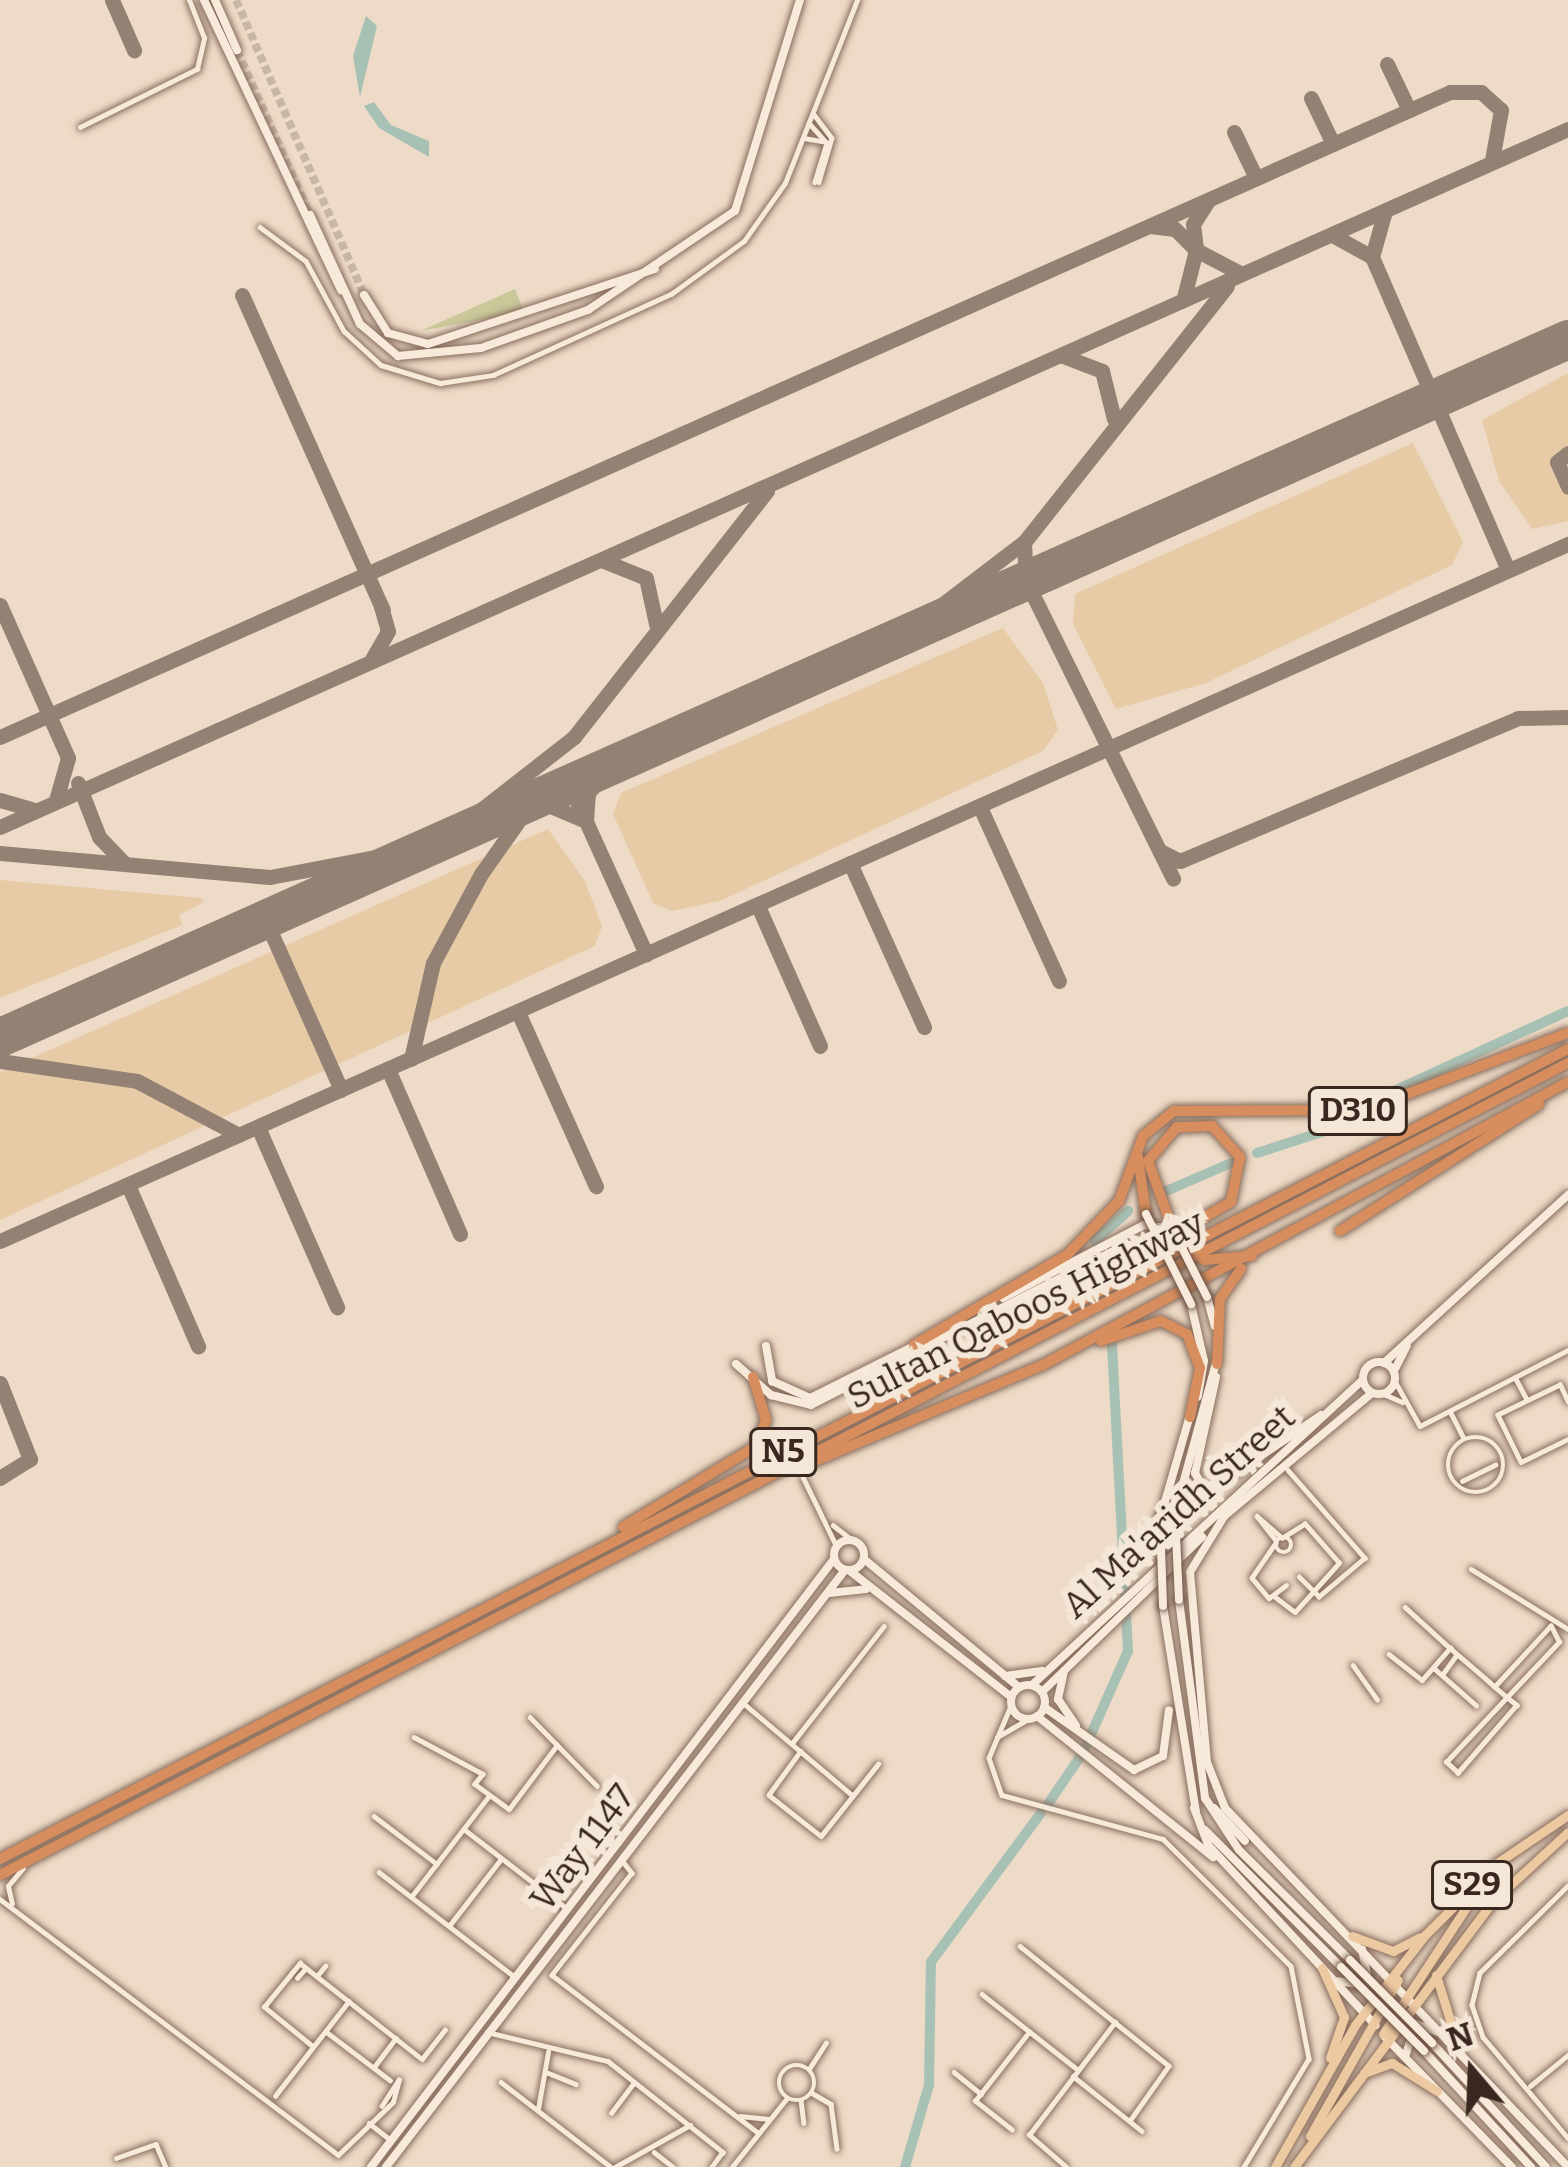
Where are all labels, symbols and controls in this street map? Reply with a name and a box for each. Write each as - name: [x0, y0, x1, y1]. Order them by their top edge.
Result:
- road number: D310: [1307, 1084, 1409, 1138]
- street label: Sultan Qaboos Highway: [840, 1201, 1212, 1419]
- street label: Al Ma'aridh Street: [1054, 1396, 1304, 1628]
- road number: N5: [747, 1425, 819, 1479]
- street label: Way 1147: [522, 1776, 644, 1920]
- road number: S29: [1430, 1858, 1514, 1912]
- north arrow: [1412, 2011, 1532, 2131]
- text: N: [1442, 2014, 1479, 2060]

